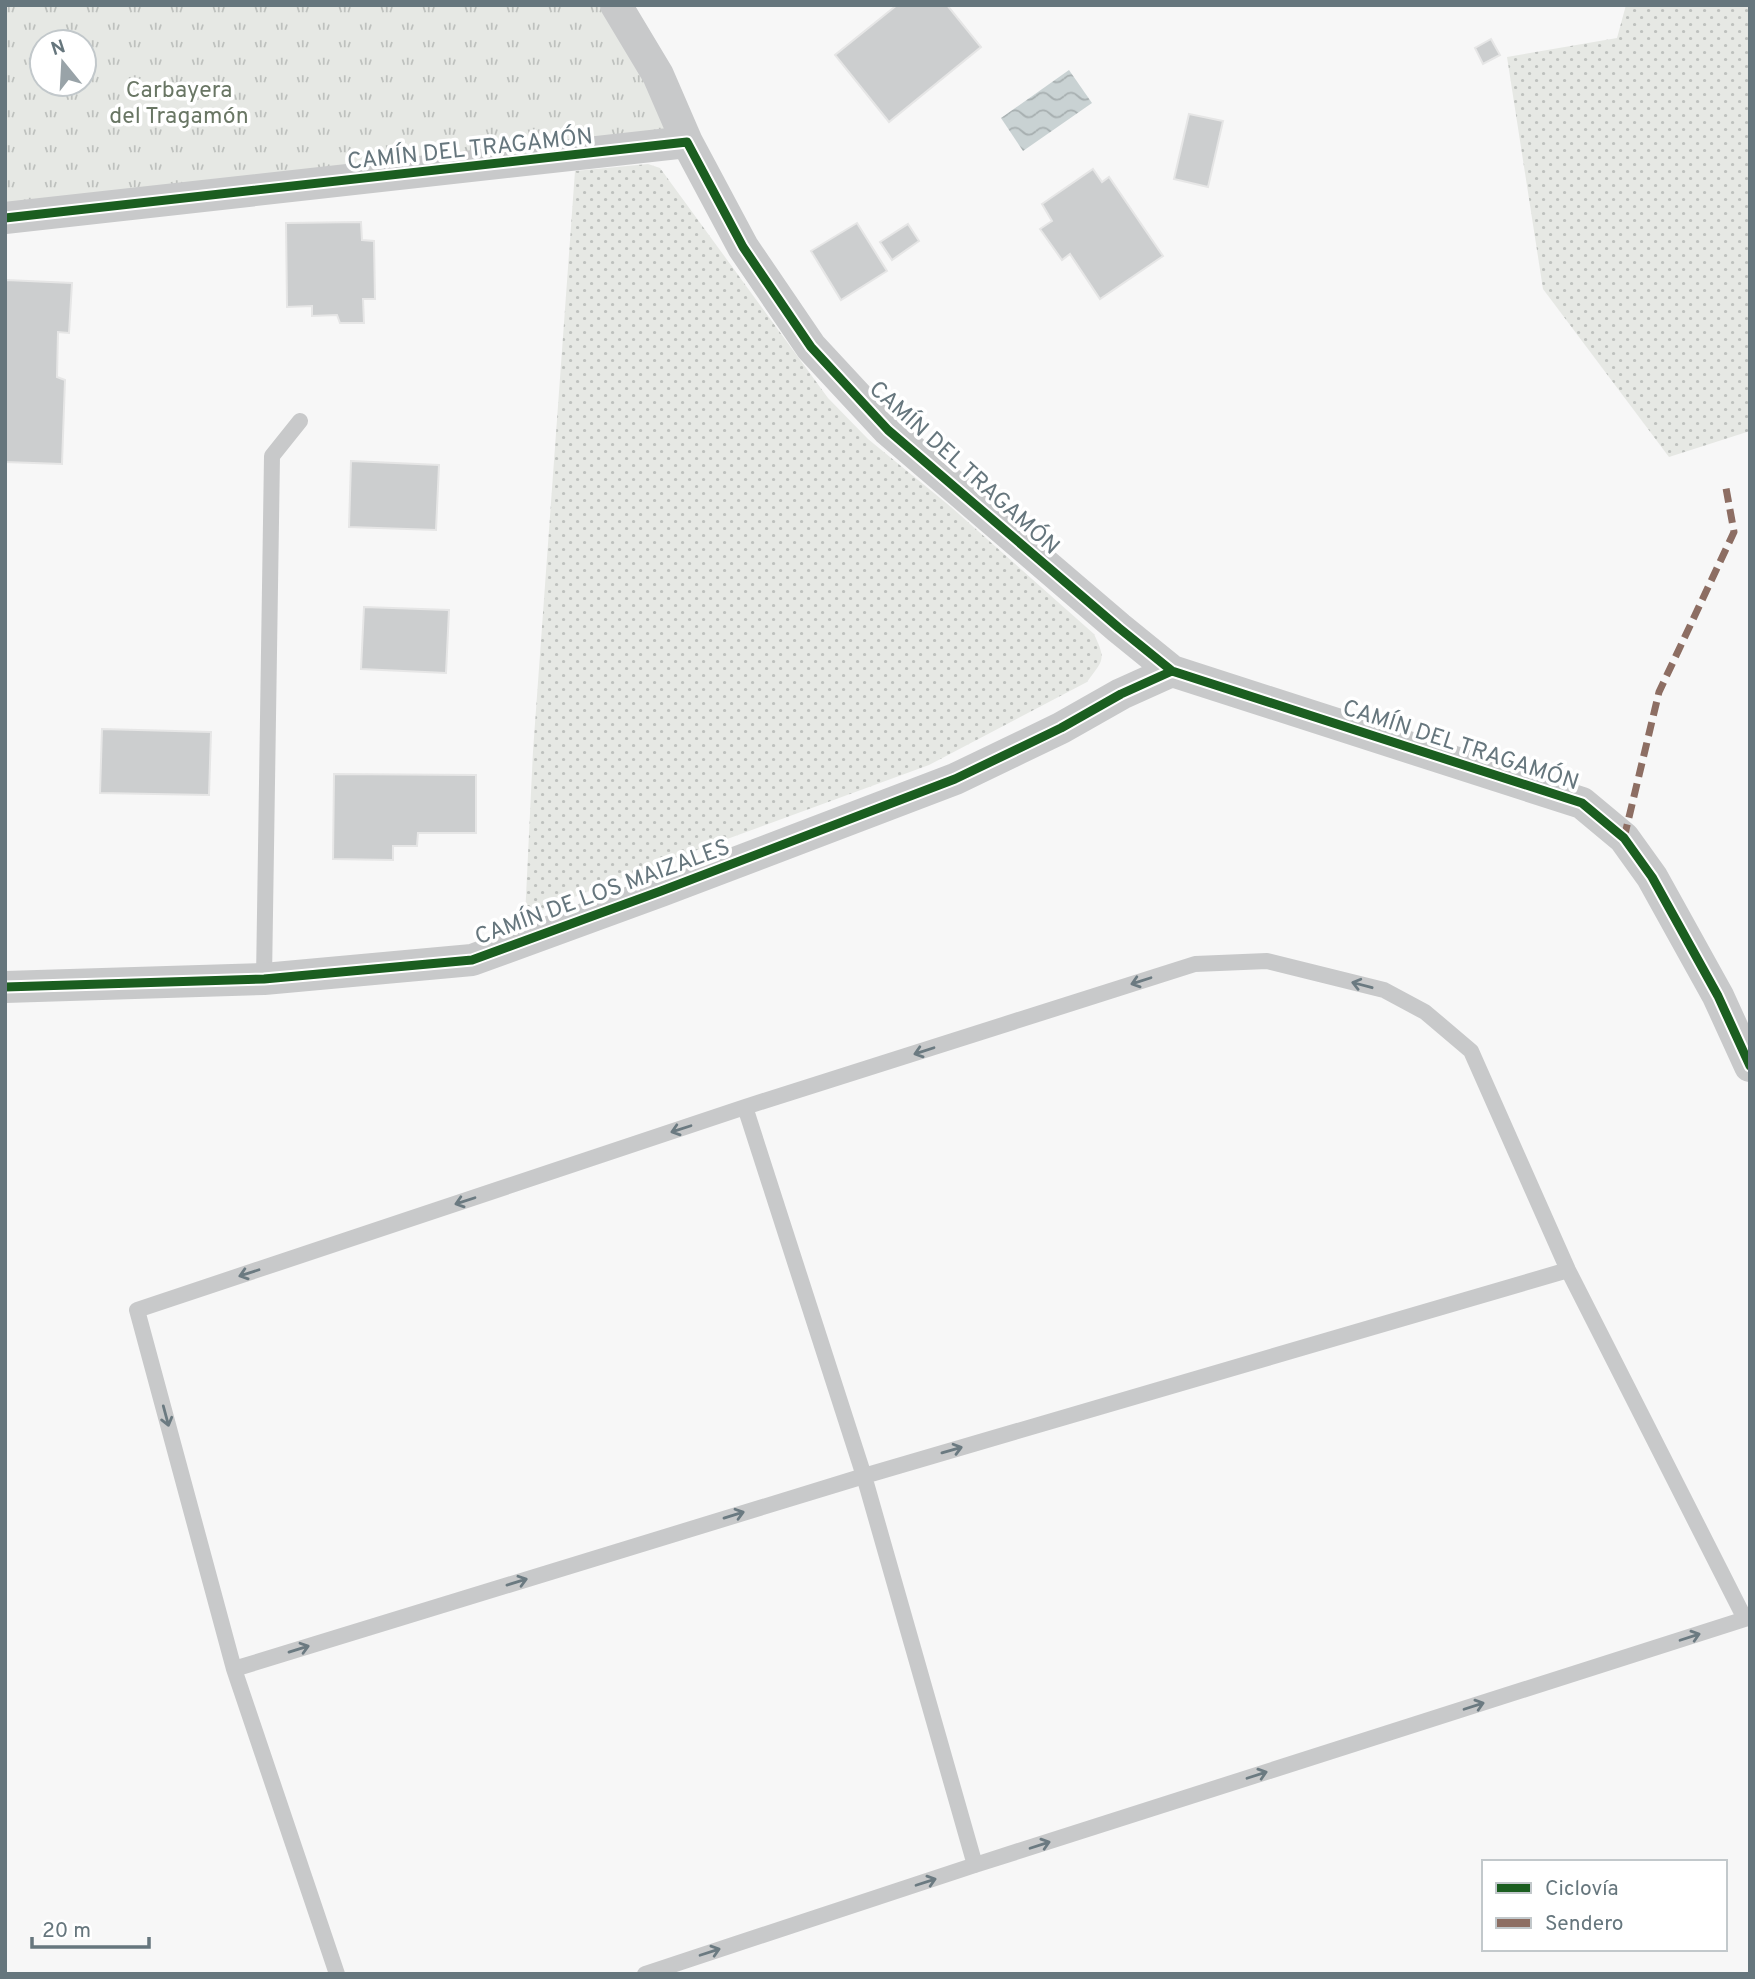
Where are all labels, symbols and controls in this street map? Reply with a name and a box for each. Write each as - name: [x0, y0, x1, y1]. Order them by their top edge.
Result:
- north arrow: [28, 28, 98, 98]
- text: N: [48, 35, 69, 62]
- park label: Carbayera del Tragamón: [109, 77, 249, 132]
- street label: CAMÍN DEL TRAGAMÓN: [346, 121, 594, 178]
- street label: CAMÍN DEL TRAGAMÓN: [862, 374, 1066, 562]
- street label: CAMÍN DEL TRAGAMÓN: [1338, 693, 1583, 798]
- street label: CAMÍN DE LOS MAIZALES: [471, 833, 734, 953]
- one-way arrow: [1130, 976, 1152, 989]
- one-way arrow: [1352, 978, 1374, 991]
- one-way arrow: [913, 1045, 935, 1058]
- one-way arrow: [670, 1124, 692, 1136]
- one-way arrow: [454, 1196, 476, 1208]
- one-way arrow: [238, 1268, 260, 1280]
- one-way arrow: [160, 1404, 173, 1427]
- one-way arrow: [941, 1442, 963, 1455]
- one-way arrow: [723, 1508, 745, 1521]
- one-way arrow: [506, 1575, 528, 1588]
- one-way arrow: [1679, 1630, 1701, 1642]
- one-way arrow: [288, 1641, 310, 1654]
- one-way arrow: [1462, 1699, 1484, 1711]
- one-way arrow: [1246, 1768, 1268, 1781]
- one-way arrow: [1029, 1837, 1051, 1850]
- legend: [1482, 1860, 1727, 1951]
- one-way arrow: [915, 1874, 937, 1887]
- text: Ciclovía: [1545, 1876, 1619, 1903]
- scale bar: [32, 1906, 149, 1950]
- text: Sendero: [1545, 1911, 1624, 1938]
- text: 20 m: [42, 1918, 91, 1945]
- one-way arrow: [699, 1945, 721, 1958]

